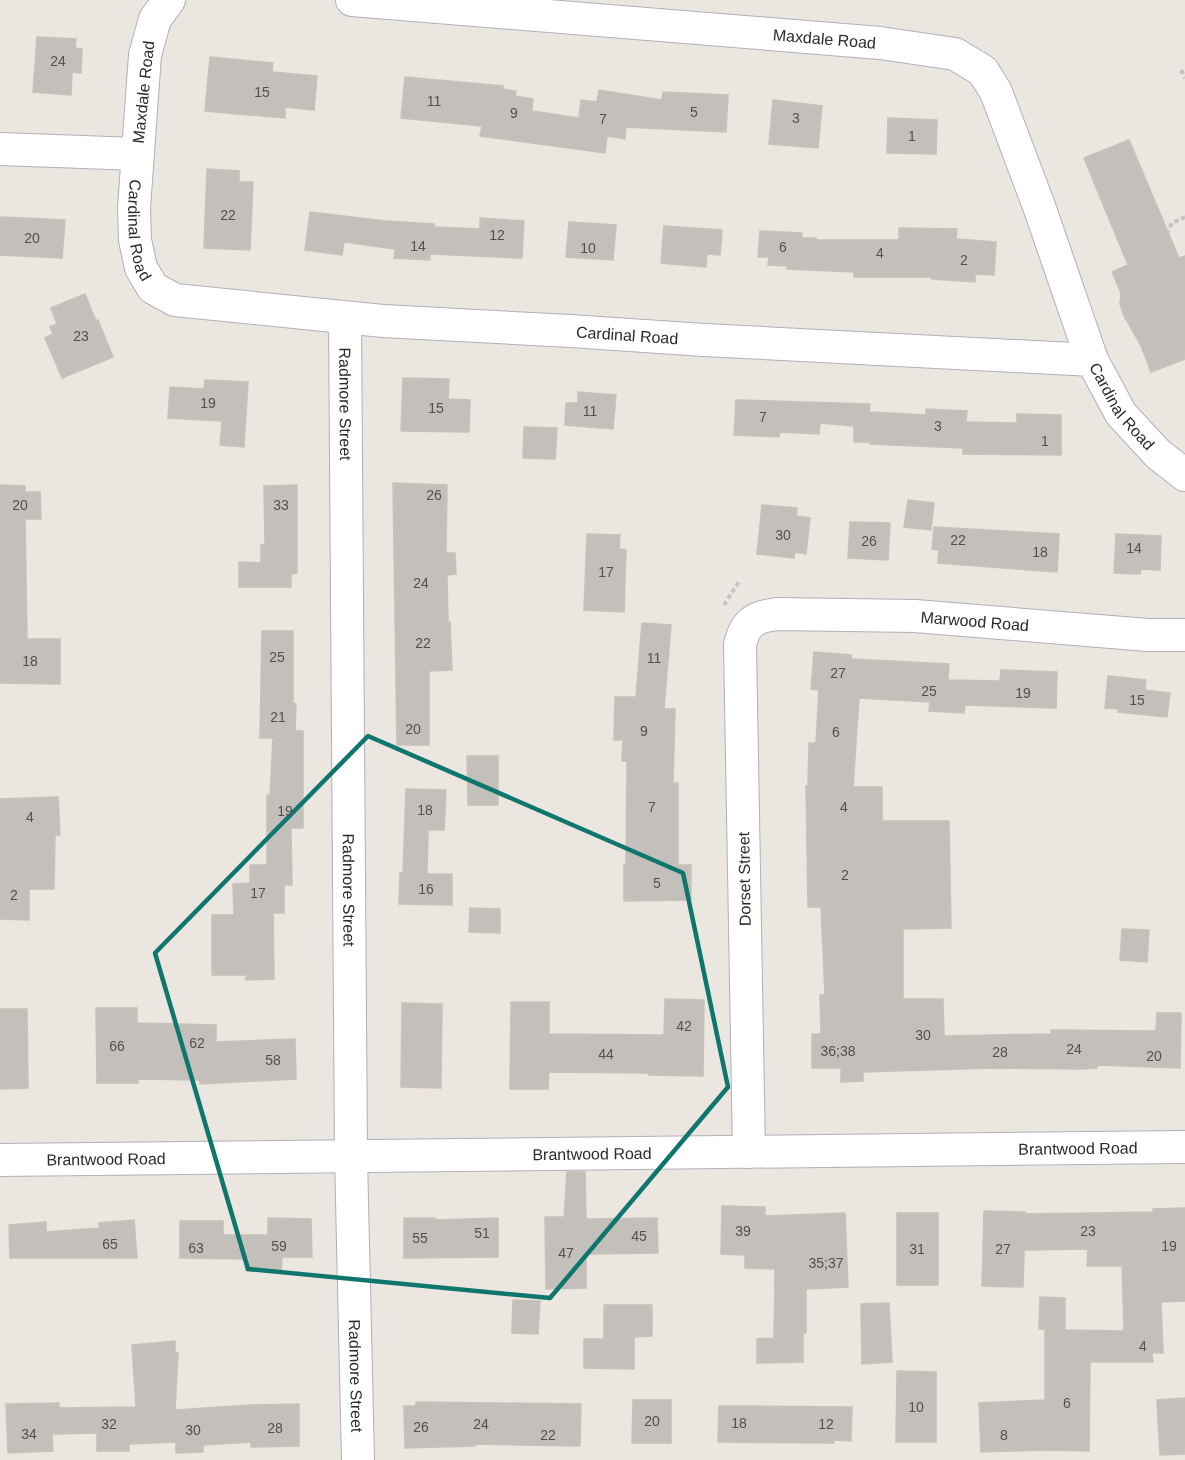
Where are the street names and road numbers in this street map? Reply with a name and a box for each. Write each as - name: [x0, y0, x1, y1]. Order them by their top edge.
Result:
- street label: Maxdale Road: [772, 26, 877, 52]
- street label: Maxdale Road: [130, 40, 157, 144]
- street label: Cardinal Road: [125, 179, 155, 284]
- street label: Cardinal Road: [575, 323, 679, 347]
- street label: Radmore Street: [336, 347, 354, 461]
- street label: Cardinal Road: [1086, 360, 1158, 453]
- street label: Marwood Road: [920, 608, 1030, 634]
- street label: Dorset Street: [735, 831, 754, 926]
- street label: Radmore Street: [340, 833, 358, 947]
- street label: Brantwood Road: [1018, 1140, 1138, 1158]
- street label: Brantwood Road: [532, 1145, 652, 1163]
- street label: Brantwood Road: [46, 1150, 166, 1168]
- street label: Radmore Street: [346, 1319, 365, 1433]

